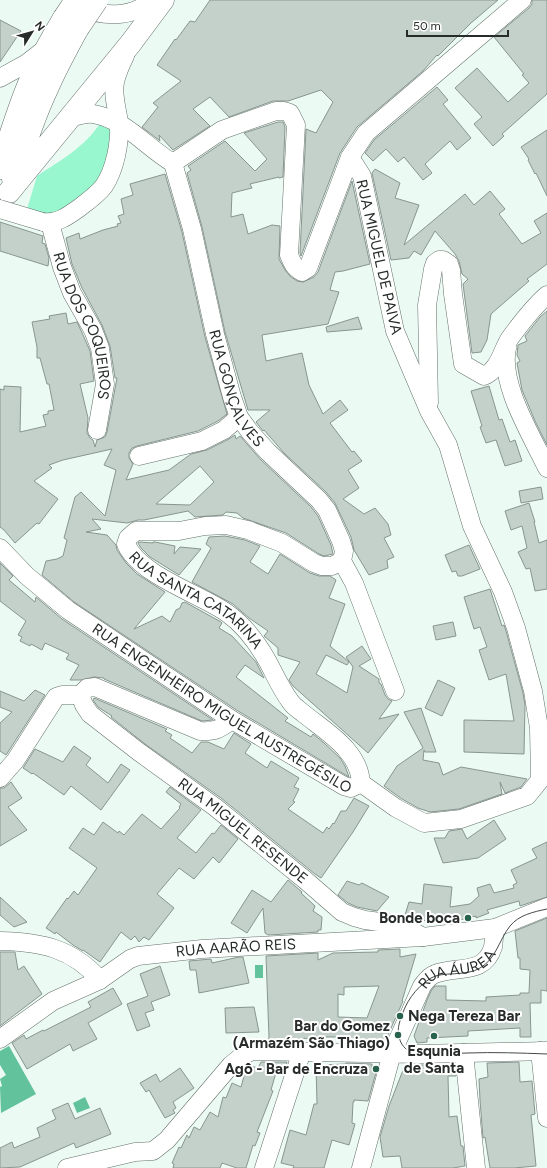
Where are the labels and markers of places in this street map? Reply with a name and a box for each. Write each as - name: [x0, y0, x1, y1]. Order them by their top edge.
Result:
- place label: Bonde boca: [379, 909, 460, 927]
- marker: Bonde boca: [463, 913, 473, 923]
- place label: Nega Tereza Bar: [408, 1007, 520, 1025]
- marker: Nega Tereza Bar: [395, 1011, 405, 1021]
- place label: Bar do Gomez (Armazém São Thiago): [233, 1017, 390, 1052]
- marker: Bar do Gomez (Armazém São Thiago): [393, 1030, 403, 1040]
- marker: Esqunia de Santa: [429, 1031, 439, 1041]
- place label: Esqunia de Santa: [404, 1042, 464, 1077]
- place label: Agô - Bar de Encruza: [224, 1060, 368, 1078]
- marker: Agô - Bar de Encruza: [371, 1064, 381, 1074]

